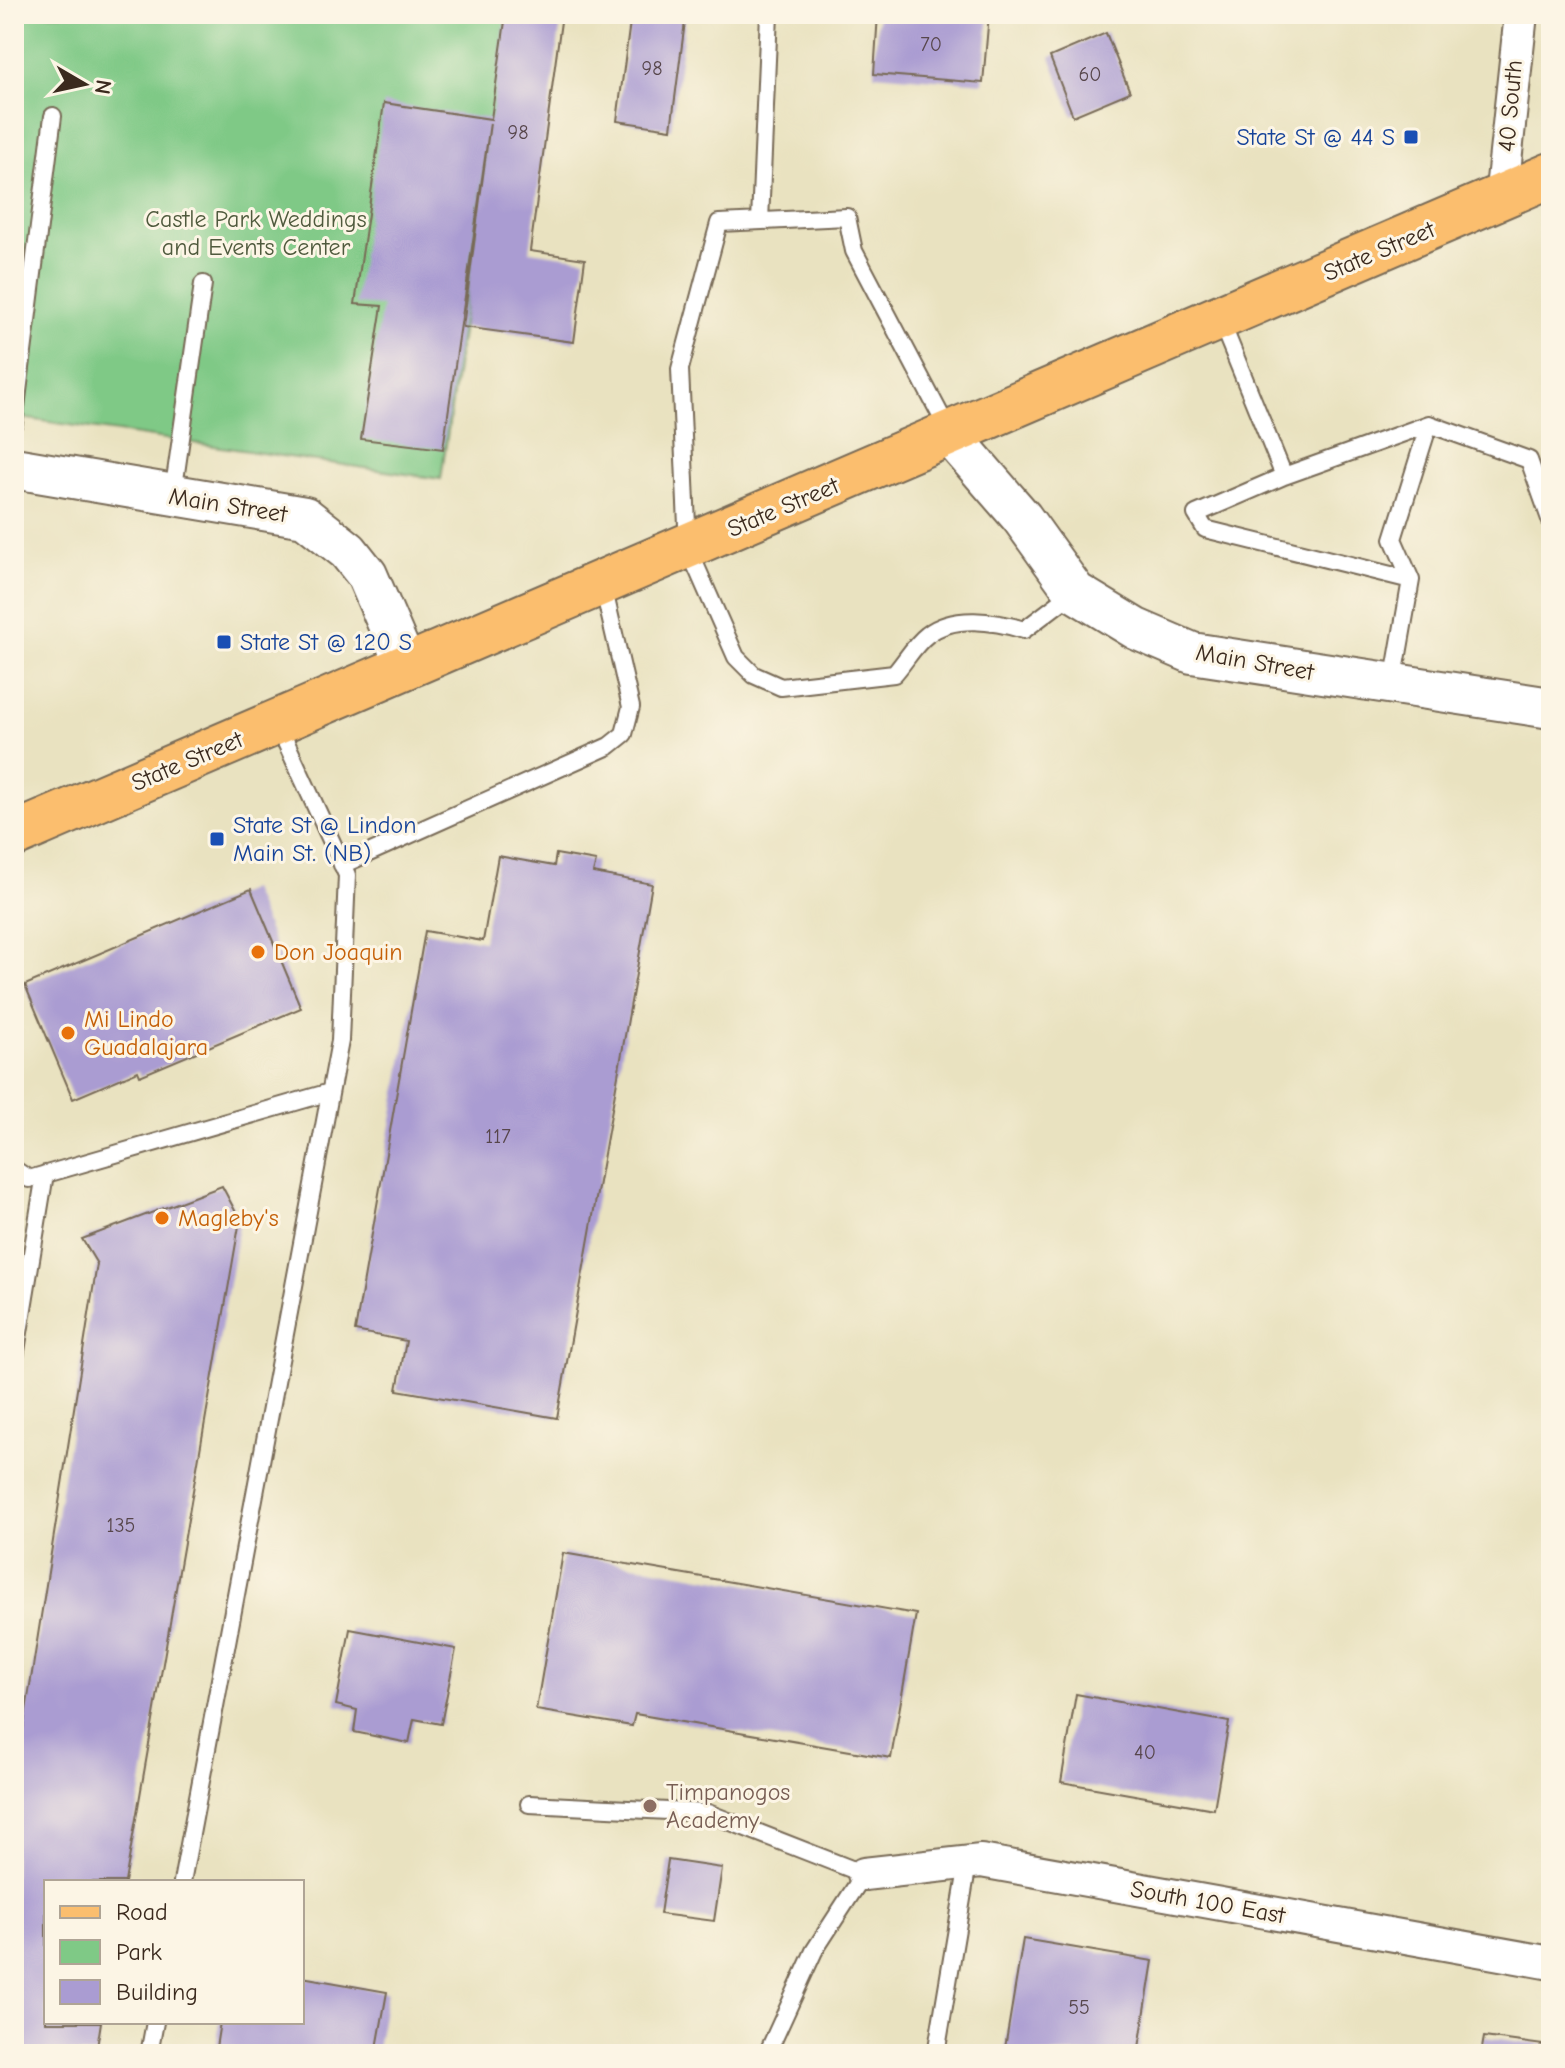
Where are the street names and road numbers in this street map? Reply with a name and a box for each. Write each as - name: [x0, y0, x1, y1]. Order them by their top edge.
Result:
- street label: 40 South: [1492, 59, 1528, 153]
- street label: State Street: [1319, 215, 1440, 287]
- street label: State Street: [723, 471, 844, 543]
- street label: Main Street: [167, 482, 290, 528]
- street label: Main Street: [1194, 638, 1317, 686]
- street label: State Street: [127, 725, 248, 797]
- street label: South 100 East: [1129, 1875, 1289, 1930]

